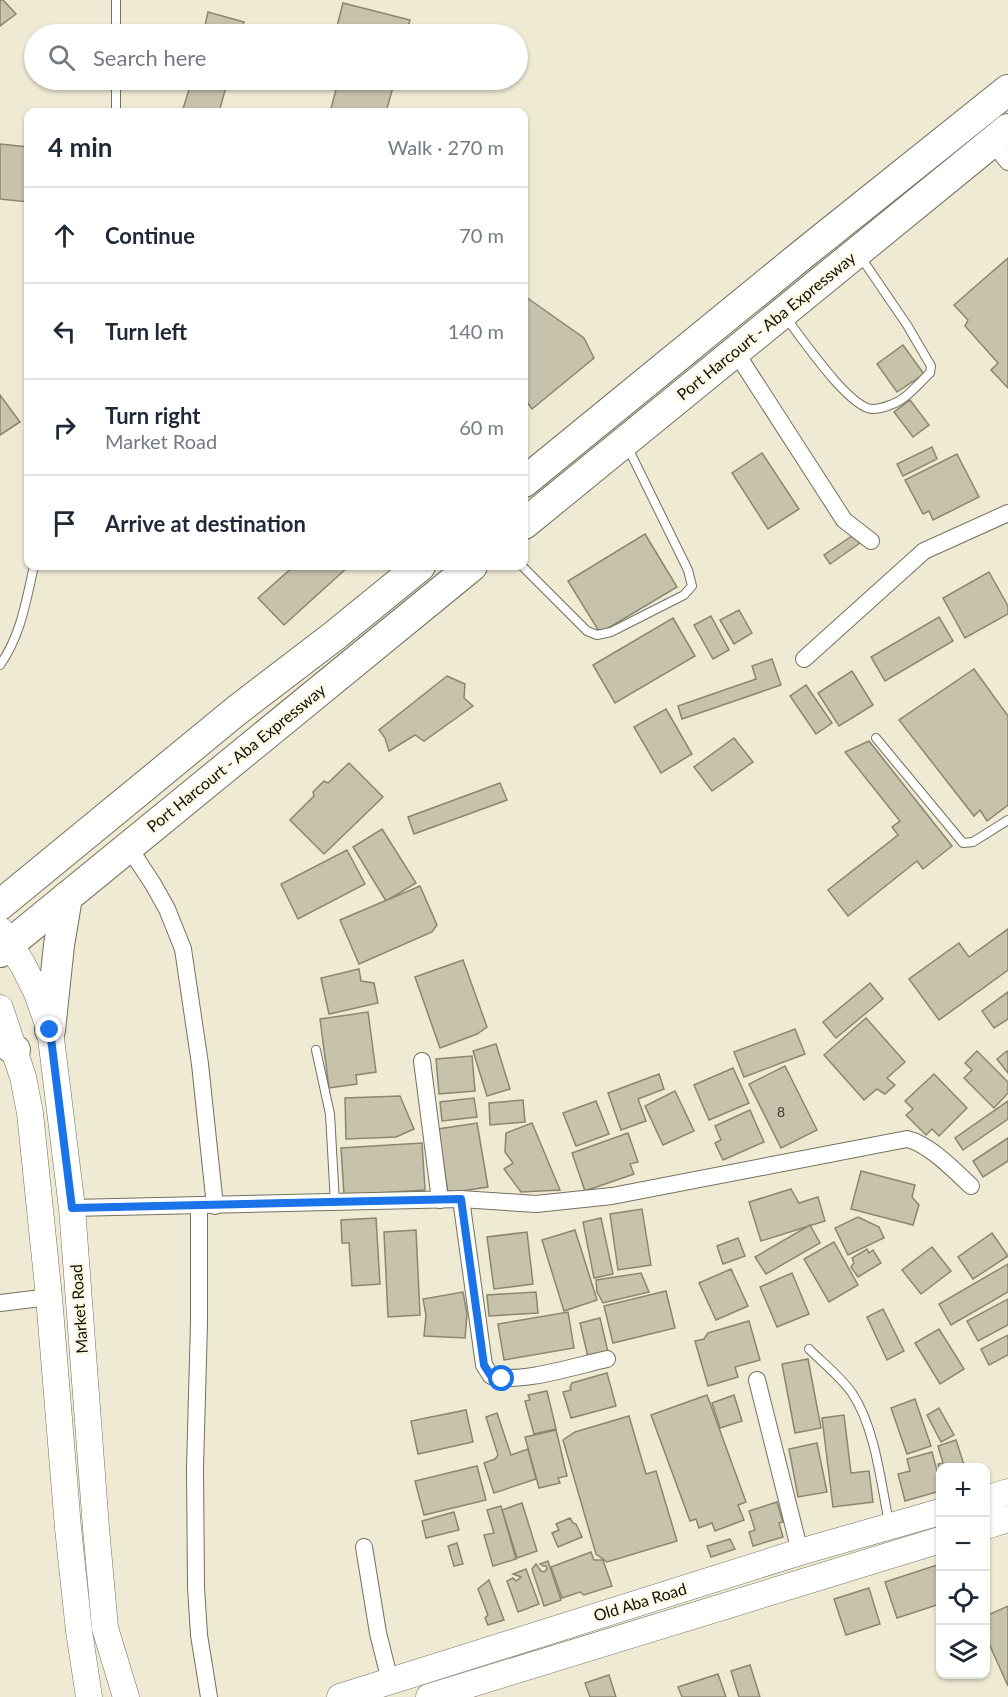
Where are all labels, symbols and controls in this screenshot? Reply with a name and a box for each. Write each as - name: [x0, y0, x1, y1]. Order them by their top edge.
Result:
- search box: [24, 24, 528, 90]
- icon: search: [45, 41, 78, 74]
- text: Search here: [93, 44, 206, 71]
- text: 4 min: [48, 131, 112, 163]
- text: Walk · 270 m: [388, 135, 504, 159]
- icon: ahead: [48, 219, 81, 252]
- text: Continue: [105, 222, 195, 249]
- text: 70 m: [459, 223, 504, 247]
- street label: Port Harcourt - Aba Expressway: [673, 247, 859, 404]
- icon: left: [48, 315, 81, 348]
- text: Turn left: [105, 318, 187, 345]
- text: 140 m: [448, 319, 504, 343]
- text: Turn right: [105, 402, 200, 429]
- icon: right: [48, 411, 81, 444]
- text: 60 m: [459, 415, 504, 439]
- text: Market Road: [105, 429, 217, 453]
- icon: arrive: [48, 507, 81, 540]
- text: Arrive at destination: [105, 510, 306, 537]
- street label: Port Harcourt - Aba Expressway: [143, 679, 329, 836]
- route end: [36, 1016, 62, 1042]
- house number: 8: [777, 1103, 785, 1120]
- street label: Market Road: [66, 1264, 91, 1354]
- route start: [488, 1365, 514, 1391]
- map controls: [936, 1463, 990, 1679]
- button: +: [936, 1463, 990, 1517]
- button: −: [936, 1517, 990, 1571]
- button: locate: [936, 1571, 990, 1625]
- street label: Old Aba Road: [591, 1578, 689, 1625]
- button: layers: [936, 1625, 990, 1679]

